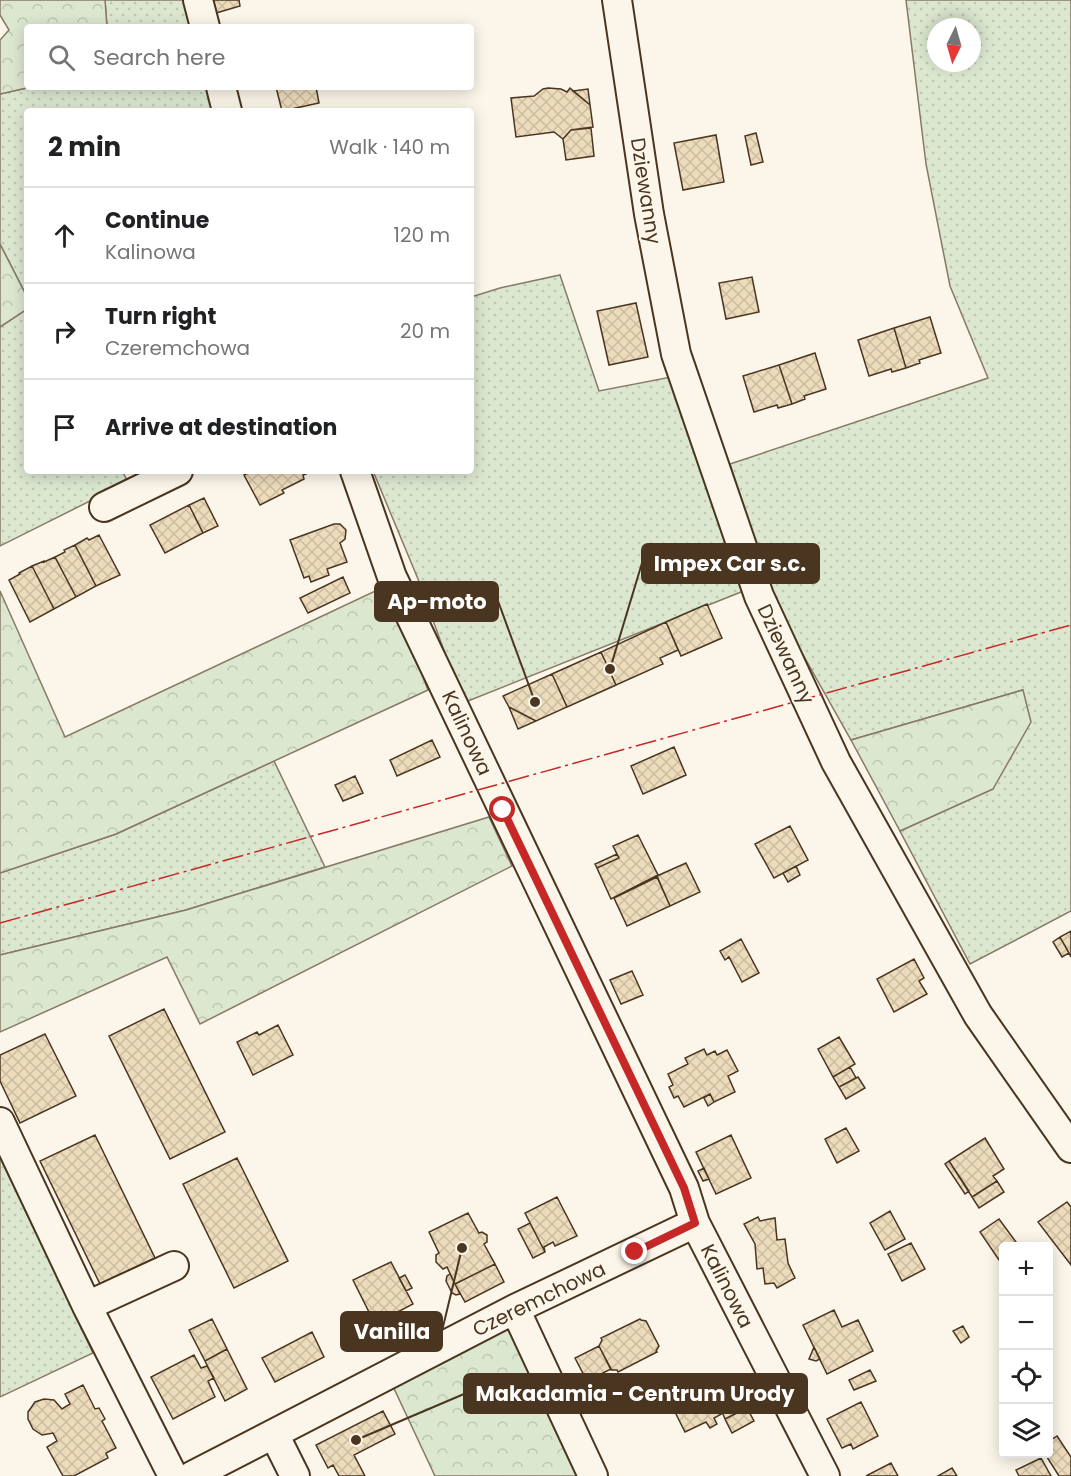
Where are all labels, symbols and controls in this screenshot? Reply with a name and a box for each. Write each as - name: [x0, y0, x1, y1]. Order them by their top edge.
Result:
- north arrow: [927, 18, 981, 72]
- search box: [24, 24, 474, 90]
- icon: search: [45, 41, 78, 74]
- text: Search here: [93, 42, 226, 73]
- text: 2 min: [48, 129, 121, 165]
- text: Walk · 140 m: [329, 133, 450, 161]
- street label: Dziewanny: [624, 136, 668, 246]
- text: Continue: [105, 205, 209, 236]
- icon: ahead: [48, 219, 81, 252]
- text: 120 m: [394, 221, 450, 249]
- text: Kalinowa: [105, 238, 196, 266]
- text: Turn right: [105, 301, 216, 332]
- icon: right: [48, 315, 81, 348]
- text: 20 m: [400, 317, 450, 345]
- text: Czeremchowa: [105, 334, 250, 362]
- icon: arrive: [48, 411, 81, 444]
- text: Arrive at destination: [105, 412, 337, 443]
- callout: Impex Car s.c.: [642, 544, 819, 583]
- text: Impex Car s.c.: [654, 549, 806, 578]
- callout: Ap-moto: [375, 582, 498, 621]
- text: Ap-moto: [387, 587, 487, 616]
- street label: Dziewanny: [751, 599, 821, 709]
- street label: Kalinowa: [435, 686, 499, 780]
- route start: [489, 796, 515, 822]
- route end: [621, 1238, 647, 1264]
- street label: Kalinowa: [694, 1239, 760, 1333]
- map controls: [999, 1242, 1053, 1458]
- button: +: [999, 1242, 1053, 1296]
- street label: Czeremchowa: [468, 1255, 610, 1343]
- button: −: [999, 1296, 1053, 1350]
- callout: Vanilla: [341, 1312, 442, 1351]
- text: Vanilla: [354, 1317, 430, 1346]
- button: locate: [999, 1350, 1053, 1404]
- callout: Makadamia - Centrum Urody: [464, 1374, 807, 1413]
- text: Makadamia - Centrum Urody: [475, 1379, 795, 1408]
- button: layers: [999, 1404, 1053, 1458]

